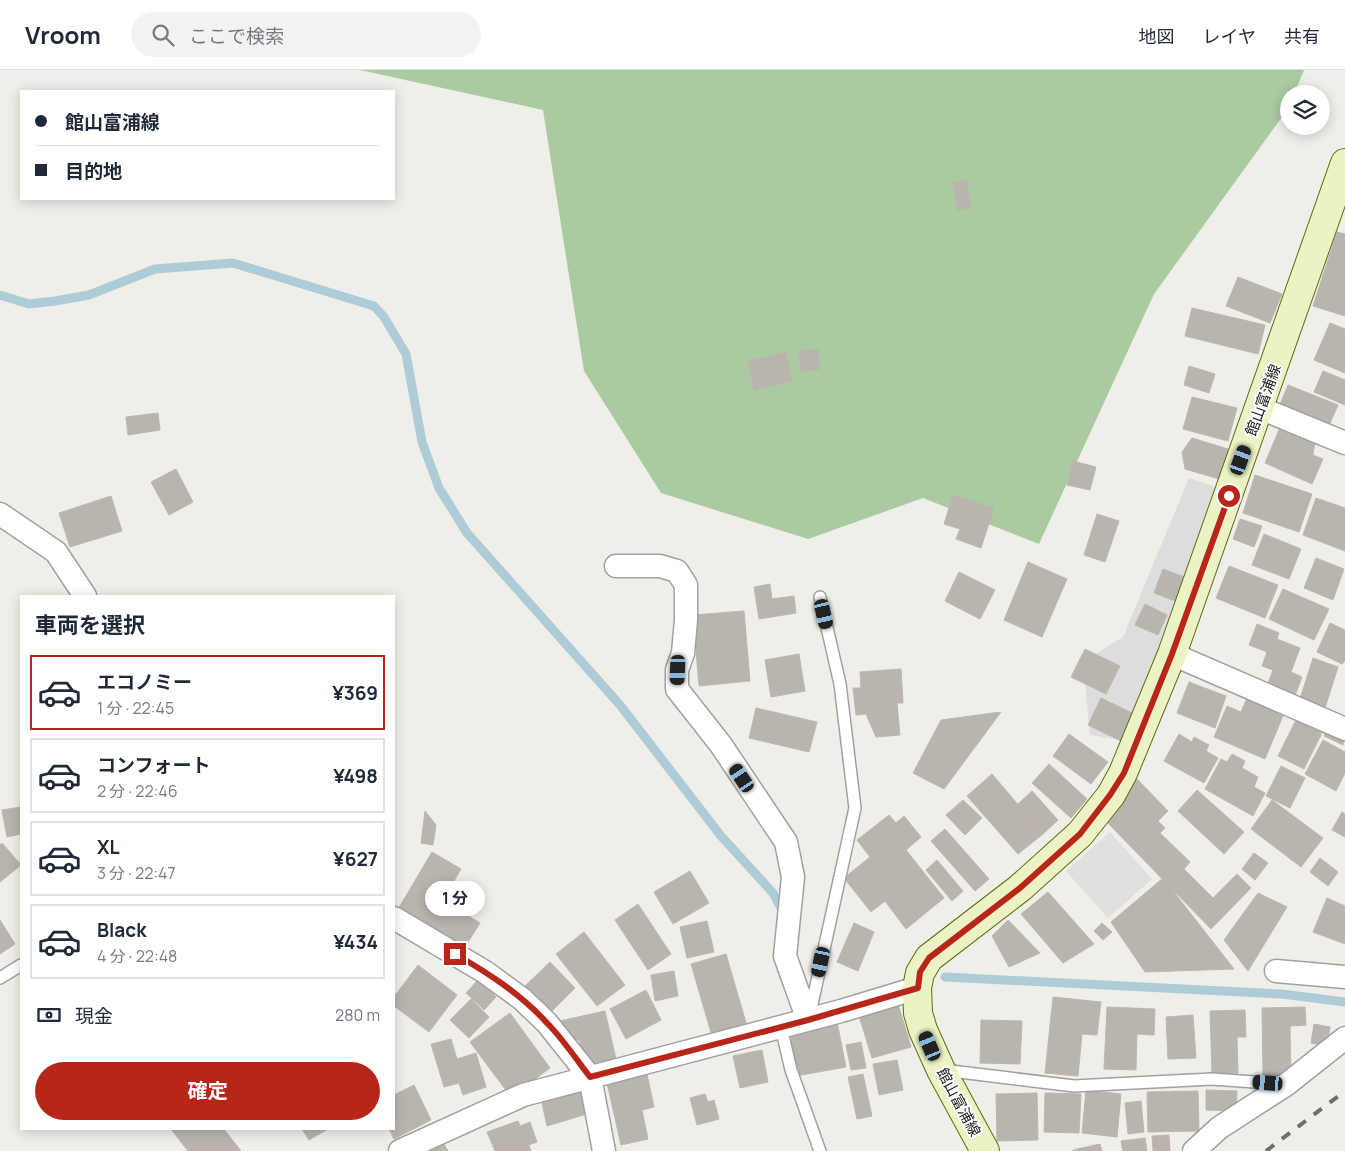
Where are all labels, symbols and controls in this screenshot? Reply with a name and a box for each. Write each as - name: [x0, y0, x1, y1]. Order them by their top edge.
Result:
- search box: [131, 12, 481, 57]
- text: Vroom: [25, 18, 101, 51]
- icon: search: [149, 21, 177, 49]
- text: ここで検索: [189, 23, 284, 49]
- text: 地図: [1139, 24, 1175, 48]
- text: レイヤ: [1203, 24, 1256, 48]
- text: 共有: [1284, 24, 1320, 48]
- map controls: [1280, 85, 1330, 135]
- button: layers: [1280, 85, 1330, 135]
- text: 館山富浦線: [65, 109, 160, 135]
- text: 目的地: [65, 158, 122, 184]
- street label: 館山富浦線: [1240, 361, 1286, 439]
- car: [1228, 443, 1253, 477]
- route start: [1218, 485, 1240, 507]
- car: [813, 598, 834, 630]
- text: 車両を選択: [35, 610, 145, 640]
- car: [669, 655, 686, 685]
- text: エコノミー: [97, 669, 192, 695]
- icon: car: [37, 670, 82, 715]
- text: ¥369: [332, 680, 378, 706]
- text: 1 分 · 22:45: [97, 697, 174, 719]
- text: コンフォート: [97, 752, 210, 778]
- icon: car: [37, 753, 82, 798]
- car: [727, 761, 756, 795]
- text: ¥498: [333, 763, 378, 789]
- text: 2 分 · 22:46: [97, 780, 178, 802]
- text: XL: [97, 834, 120, 860]
- icon: car: [37, 836, 82, 881]
- text: ¥627: [333, 846, 378, 872]
- text: 3 分 · 22:47: [97, 862, 176, 884]
- callout: 1 分: [425, 882, 485, 916]
- text: 1 分: [442, 887, 468, 909]
- text: Black: [97, 917, 146, 943]
- icon: car: [37, 919, 82, 964]
- text: ¥434: [334, 929, 378, 955]
- route end: [444, 943, 466, 965]
- text: 4 分 · 22:48: [97, 945, 177, 967]
- car: [810, 946, 831, 978]
- icon: cash: [35, 1001, 63, 1029]
- text: 現金: [75, 1003, 113, 1029]
- text: 280 m: [335, 1004, 380, 1026]
- car: [917, 1029, 942, 1063]
- button: 確定: [35, 1062, 380, 1120]
- street label: 館山富浦線: [932, 1064, 986, 1140]
- car: [1252, 1074, 1283, 1092]

